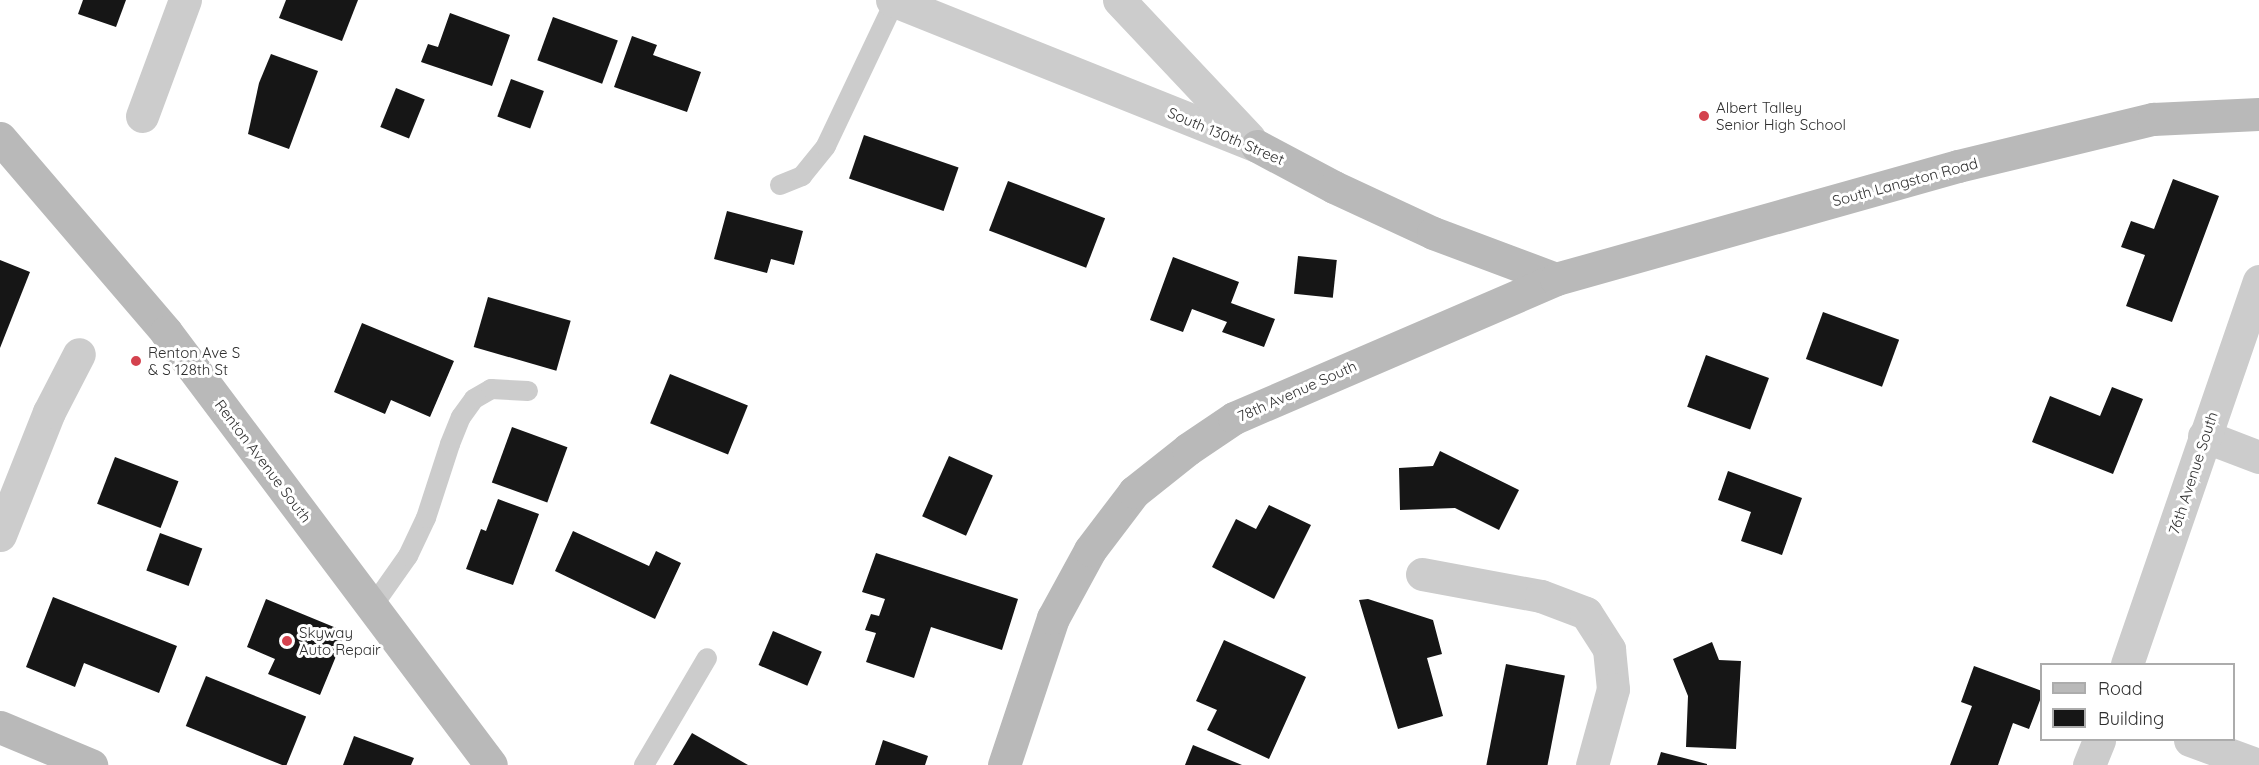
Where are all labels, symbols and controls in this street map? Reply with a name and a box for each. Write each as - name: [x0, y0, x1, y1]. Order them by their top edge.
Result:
- place label: Albert Talley Senior High School: [1716, 98, 1846, 133]
- street label: South 130th Street: [1165, 103, 1287, 169]
- marker: Albert Talley Senior High School: [1697, 109, 1711, 123]
- street label: South Langston Road: [1830, 154, 1980, 210]
- place label: Renton Ave S & S 128th St: [148, 343, 240, 378]
- marker: Renton Ave S & S 128th St: [129, 354, 143, 368]
- street label: 78th Avenue South: [1235, 357, 1359, 425]
- street label: Renton Avenue South: [211, 396, 315, 526]
- street label: 76th Avenue South: [2165, 409, 2221, 537]
- place label: Skyway Auto Repair: [299, 623, 381, 658]
- marker: Skyway Auto Repair: [280, 634, 294, 648]
- legend: [2040, 663, 2235, 741]
- text: Road: [2098, 677, 2143, 700]
- text: Building: [2098, 707, 2164, 730]

